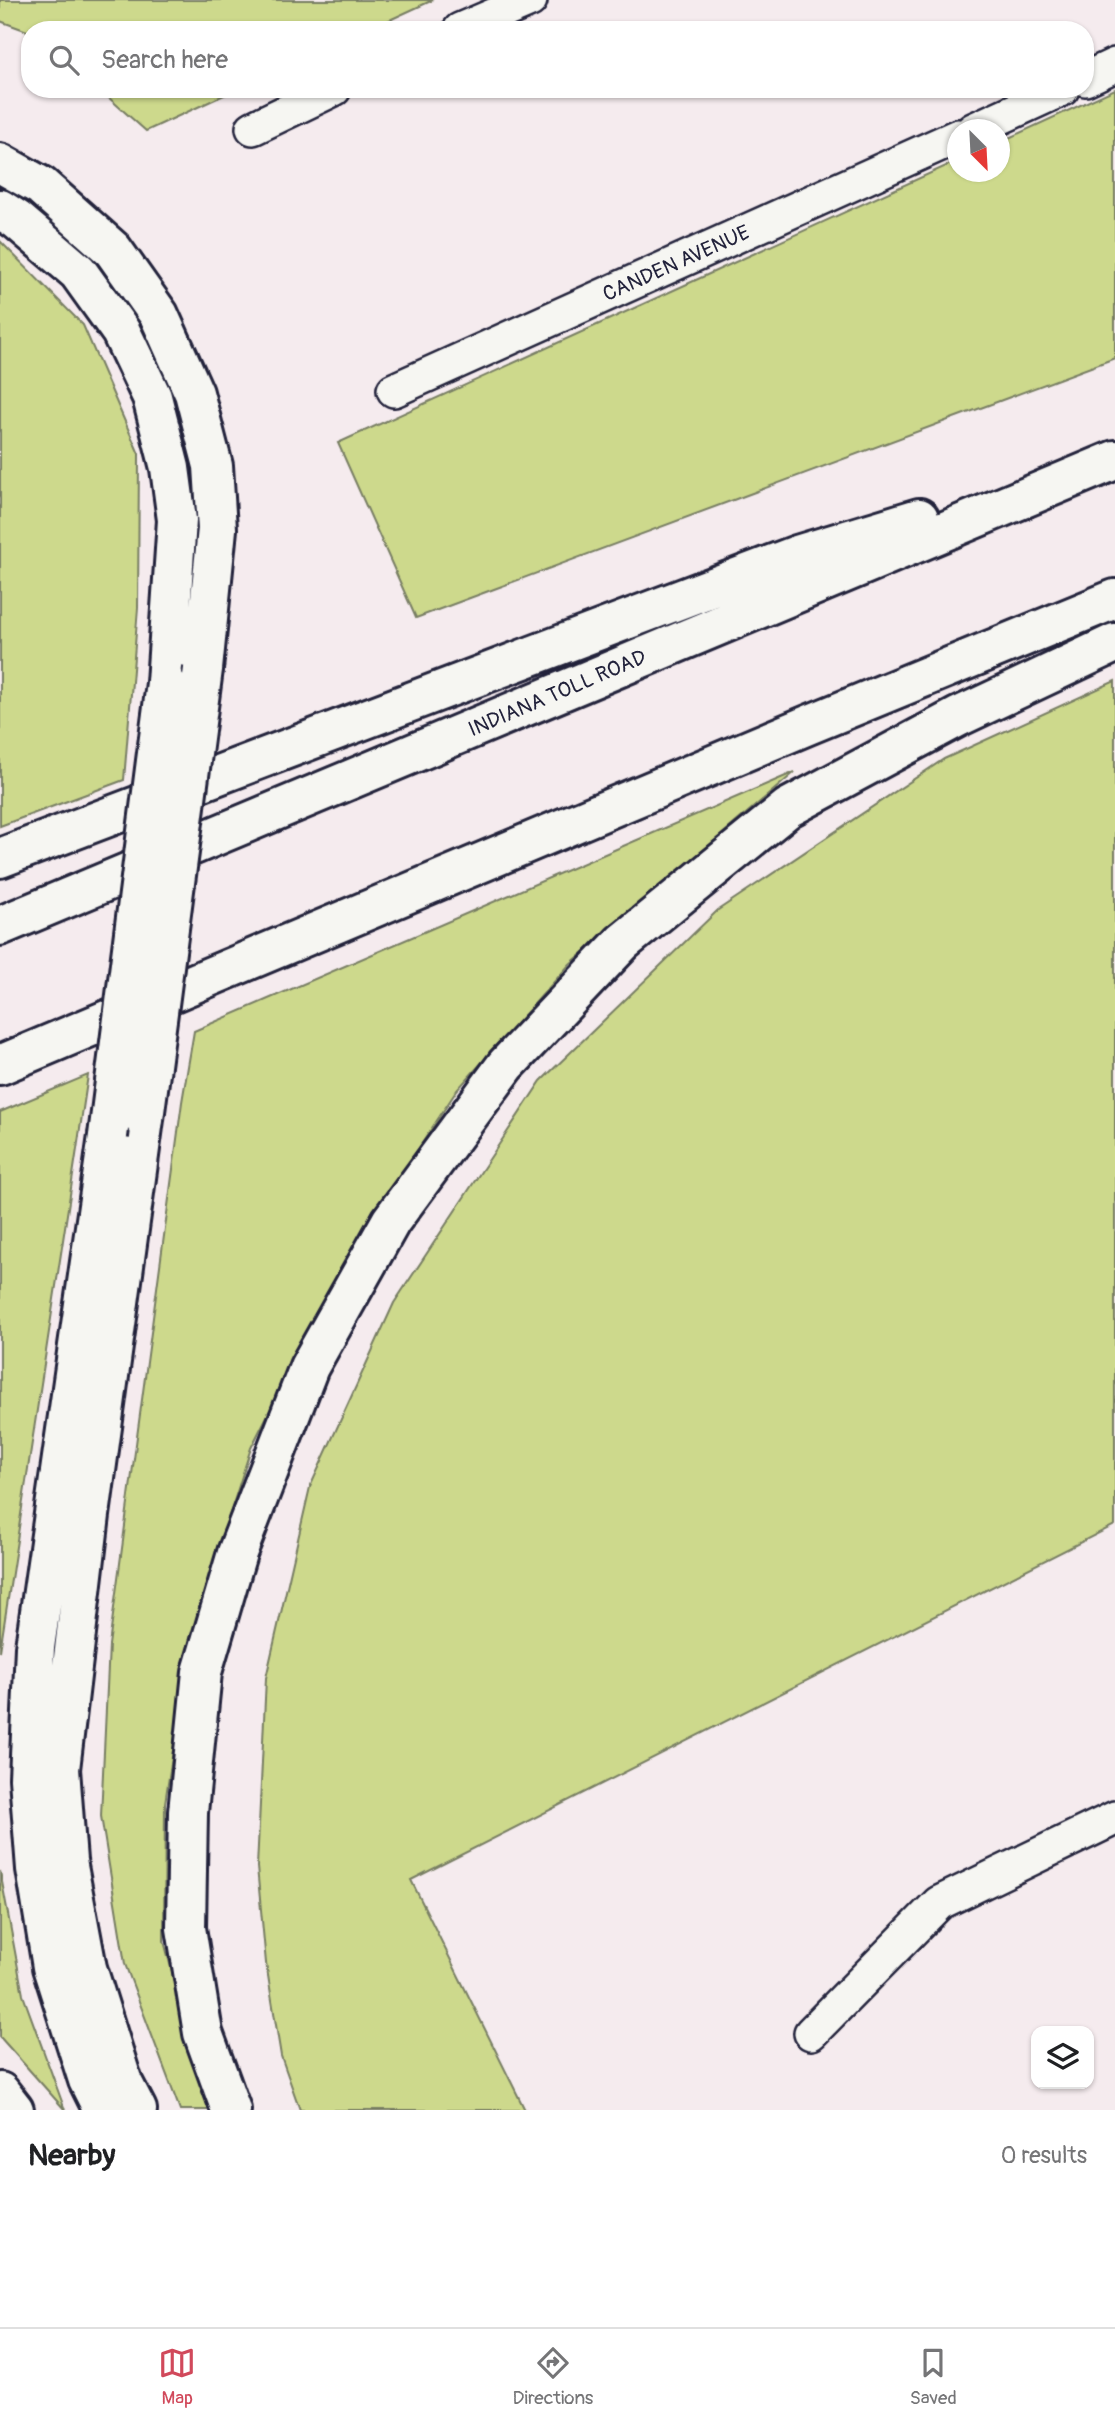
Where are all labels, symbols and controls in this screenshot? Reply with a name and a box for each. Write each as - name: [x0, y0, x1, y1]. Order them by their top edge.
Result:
- search box: [21, 21, 1094, 98]
- icon: search: [45, 41, 83, 79]
- text: Search here: [101, 44, 228, 76]
- north arrow: [947, 119, 1010, 182]
- street label: CANDEN AVENUE: [599, 219, 754, 308]
- street label: INDIANA TOLL ROAD: [464, 644, 650, 743]
- map controls: [1031, 2026, 1094, 2089]
- button: layers: [1031, 2026, 1094, 2089]
- text: Nearby: [28, 2137, 115, 2174]
- text: 0 results: [1001, 2141, 1087, 2170]
- tab: Map: [158, 2344, 196, 2410]
- tab: Directions: [513, 2344, 593, 2410]
- tab: Saved: [910, 2344, 957, 2410]

